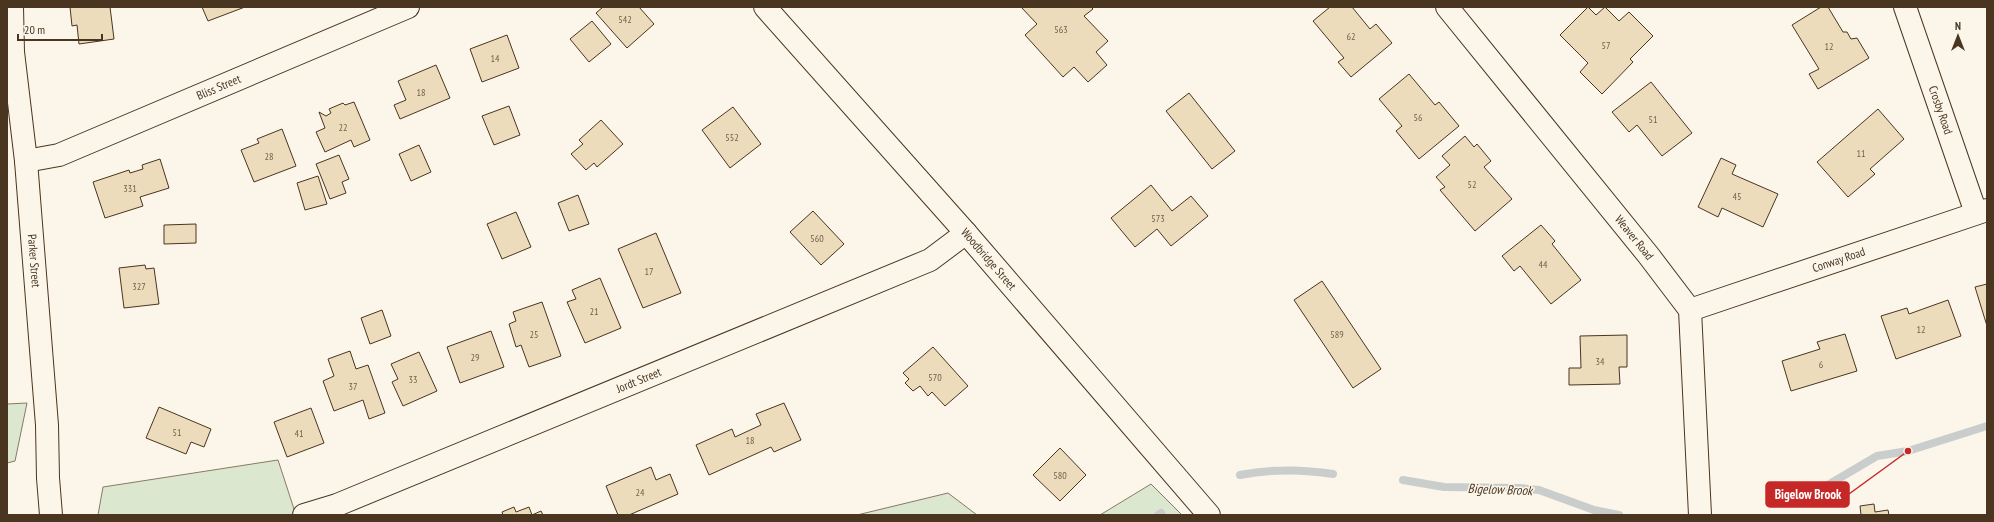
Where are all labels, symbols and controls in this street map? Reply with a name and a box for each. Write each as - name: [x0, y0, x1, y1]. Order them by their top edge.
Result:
- house number: 542: [618, 13, 632, 26]
- scale bar: [18, 16, 102, 42]
- north arrow: [1938, 16, 1978, 56]
- text: N: [1955, 19, 1961, 33]
- text: 20 m: [24, 22, 45, 37]
- house number: 563: [1054, 23, 1068, 36]
- house number: 62: [1347, 30, 1356, 43]
- house number: 57: [1602, 39, 1611, 52]
- house number: 12: [1825, 40, 1834, 53]
- house number: 14: [491, 52, 500, 65]
- street label: Bliss Street: [194, 71, 244, 103]
- street label: Crosby Road: [1926, 84, 1956, 136]
- house number: 18: [417, 86, 426, 99]
- house number: 56: [1414, 111, 1423, 124]
- house number: 51: [1649, 113, 1658, 126]
- house number: 22: [339, 121, 348, 134]
- house number: 552: [725, 131, 739, 144]
- house number: 11: [1857, 147, 1866, 160]
- house number: 28: [265, 150, 274, 163]
- house number: 52: [1468, 178, 1477, 191]
- house number: 331: [123, 182, 137, 195]
- house number: 45: [1733, 190, 1742, 203]
- house number: 573: [1151, 212, 1165, 225]
- street label: Weaver Road: [1612, 212, 1657, 263]
- street label: Woodbridge Street: [958, 225, 1020, 293]
- house number: 560: [810, 232, 824, 245]
- street label: Parker Street: [25, 234, 44, 289]
- street label: Conway Road: [1810, 244, 1867, 275]
- house number: 44: [1539, 258, 1548, 271]
- house number: 17: [645, 265, 654, 278]
- house number: 327: [132, 280, 146, 293]
- house number: 21: [590, 305, 599, 318]
- house number: 12: [1917, 323, 1926, 336]
- house number: 25: [530, 328, 539, 341]
- house number: 589: [1330, 328, 1344, 341]
- house number: 29: [471, 351, 480, 364]
- house number: 34: [1596, 355, 1605, 368]
- house number: 6: [1819, 358, 1824, 371]
- street label: Jordt Street: [613, 364, 664, 396]
- house number: 570: [928, 371, 942, 384]
- house number: 33: [409, 373, 418, 386]
- house number: 37: [349, 380, 358, 393]
- house number: 51: [173, 426, 182, 439]
- house number: 41: [295, 427, 304, 440]
- house number: 18: [746, 434, 755, 447]
- house number: 580: [1053, 469, 1067, 482]
- water label: Bigelow Brook: [1467, 480, 1535, 499]
- callout: Bigelow Brook: [1766, 482, 1849, 507]
- house number: 24: [636, 486, 645, 499]
- text: Bigelow Brook: [1775, 486, 1842, 503]

